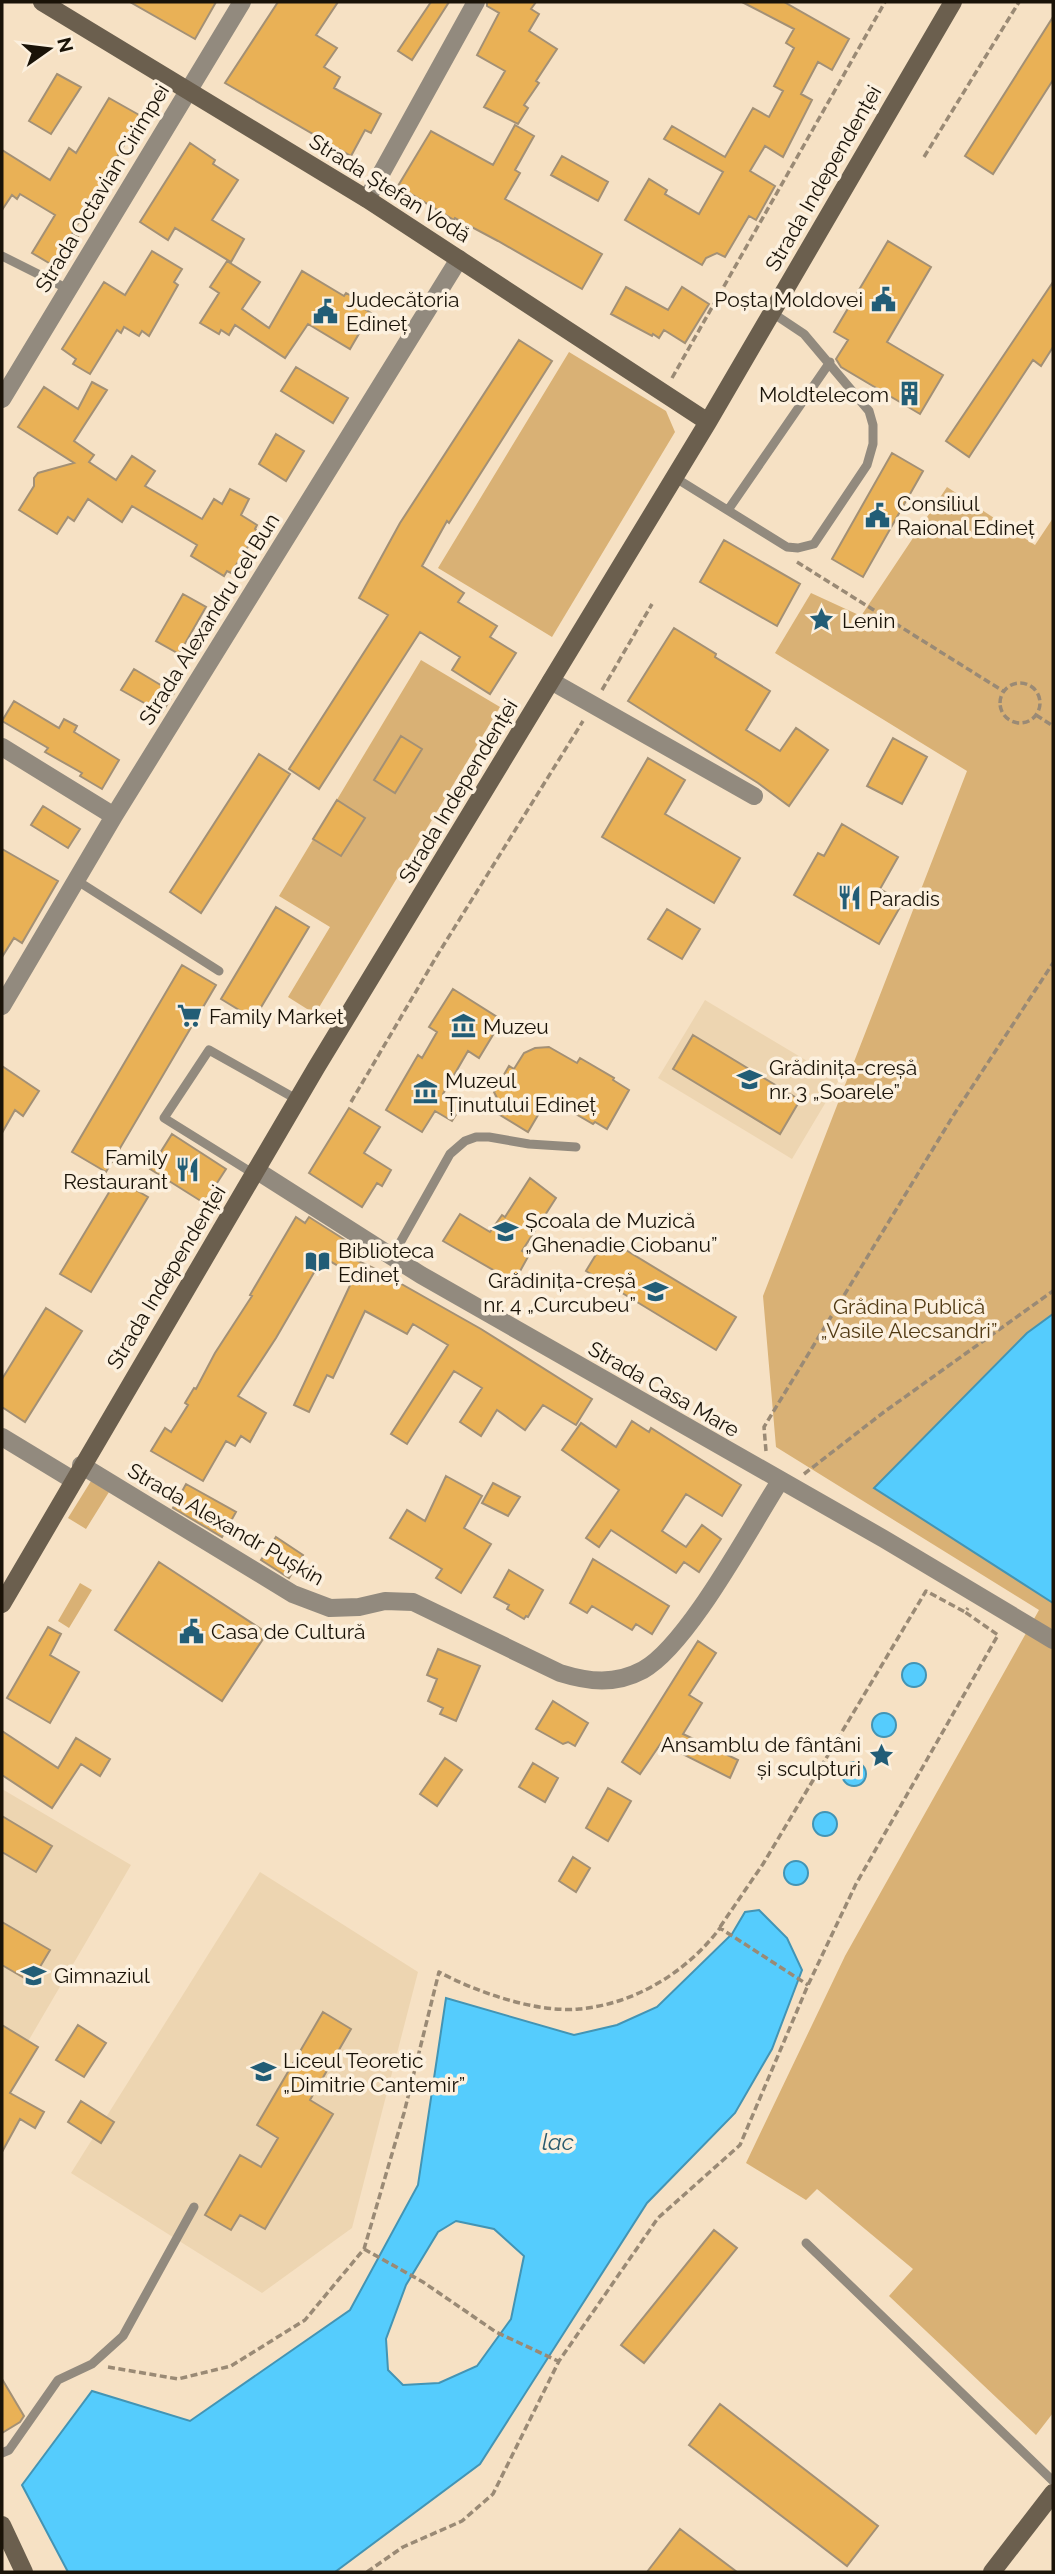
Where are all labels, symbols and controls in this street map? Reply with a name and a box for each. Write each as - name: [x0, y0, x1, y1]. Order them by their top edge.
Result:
- north arrow: [14, 14, 84, 84]
- text: N: [53, 35, 78, 55]
- street label: Strada Octavian Cirimpei: [30, 79, 174, 297]
- street label: Strada Independenței: [760, 81, 886, 275]
- street label: Strada Ștefan Vodă: [305, 128, 475, 248]
- public building icon: Poșta Moldovei: [869, 285, 897, 313]
- place label: Judecătoria Edineț: [346, 287, 460, 336]
- place label: Poșta Moldovei: [714, 287, 863, 312]
- public building icon: Judecătoria Edineț: [312, 297, 340, 325]
- building icon: Moldtelecom: [895, 380, 923, 408]
- place label: Moldtelecom: [759, 382, 889, 407]
- place label: Consiliul Raional Edineț: [897, 491, 1035, 540]
- public building icon: Consiliul Raional Edineț: [863, 501, 891, 529]
- street label: Strada Alexandru cel Bun: [134, 509, 284, 729]
- place icon: Lenin: [808, 606, 836, 634]
- place label: Lenin: [842, 608, 895, 633]
- street label: Strada Independenței: [393, 695, 523, 887]
- restaurant icon: Paradis: [835, 884, 863, 912]
- place label: Paradis: [869, 886, 940, 911]
- supermarket icon: Family Market: [175, 1002, 203, 1030]
- place label: Family Market: [209, 1004, 344, 1029]
- museum icon: Muzeu: [449, 1012, 477, 1040]
- place label: Muzeu: [483, 1014, 549, 1039]
- place label: Grădinița-creșă nr. 3 „Soarele”: [769, 1055, 917, 1104]
- school or university icon: Grădinița-creșă nr. 3 „Soarele”: [735, 1065, 763, 1093]
- place label: Muzeul Ținutului Edineț: [445, 1068, 596, 1117]
- museum icon: Muzeul Ținutului Edineț: [411, 1078, 439, 1106]
- place label: Family Restaurant: [63, 1145, 168, 1194]
- restaurant icon: Family Restaurant: [174, 1155, 202, 1183]
- street label: Strada Independenței: [101, 1181, 231, 1373]
- place label: Școala de Muzică „Ghenadie Ciobanu”: [525, 1208, 718, 1257]
- school or university icon: Școala de Muzică „Ghenadie Ciobanu”: [491, 1218, 519, 1246]
- place label: Biblioteca Edineț: [338, 1238, 434, 1287]
- library icon: Biblioteca Edineț: [304, 1248, 332, 1276]
- place label: Grădinița-creșă nr. 4 „Curcubeu”: [483, 1268, 636, 1317]
- school or university icon: Grădinița-creșă nr. 4 „Curcubeu”: [642, 1278, 670, 1306]
- park label: Grădina Publică „Vasile Alecsandri”: [821, 1294, 997, 1343]
- street label: Strada Casa Mare: [584, 1336, 744, 1442]
- street label: Strada Alexandr Pușkin: [123, 1458, 329, 1590]
- public building icon: Casa de Cultură: [177, 1617, 205, 1645]
- place label: Casa de Cultură: [211, 1619, 365, 1644]
- place label: Ansamblu de fântâni și sculpturi: [661, 1732, 861, 1781]
- place icon: Ansamblu de fântâni și sculpturi: [867, 1742, 895, 1770]
- school or university icon: Gimnaziul: [20, 1961, 48, 1989]
- place label: Gimnaziul: [54, 1963, 150, 1988]
- place label: Liceul Teoretic „Dimitrie Cantemir”: [283, 2048, 465, 2097]
- school or university icon: Liceul Teoretic „Dimitrie Cantemir”: [249, 2058, 277, 2086]
- water label: lac: [542, 2128, 574, 2155]

